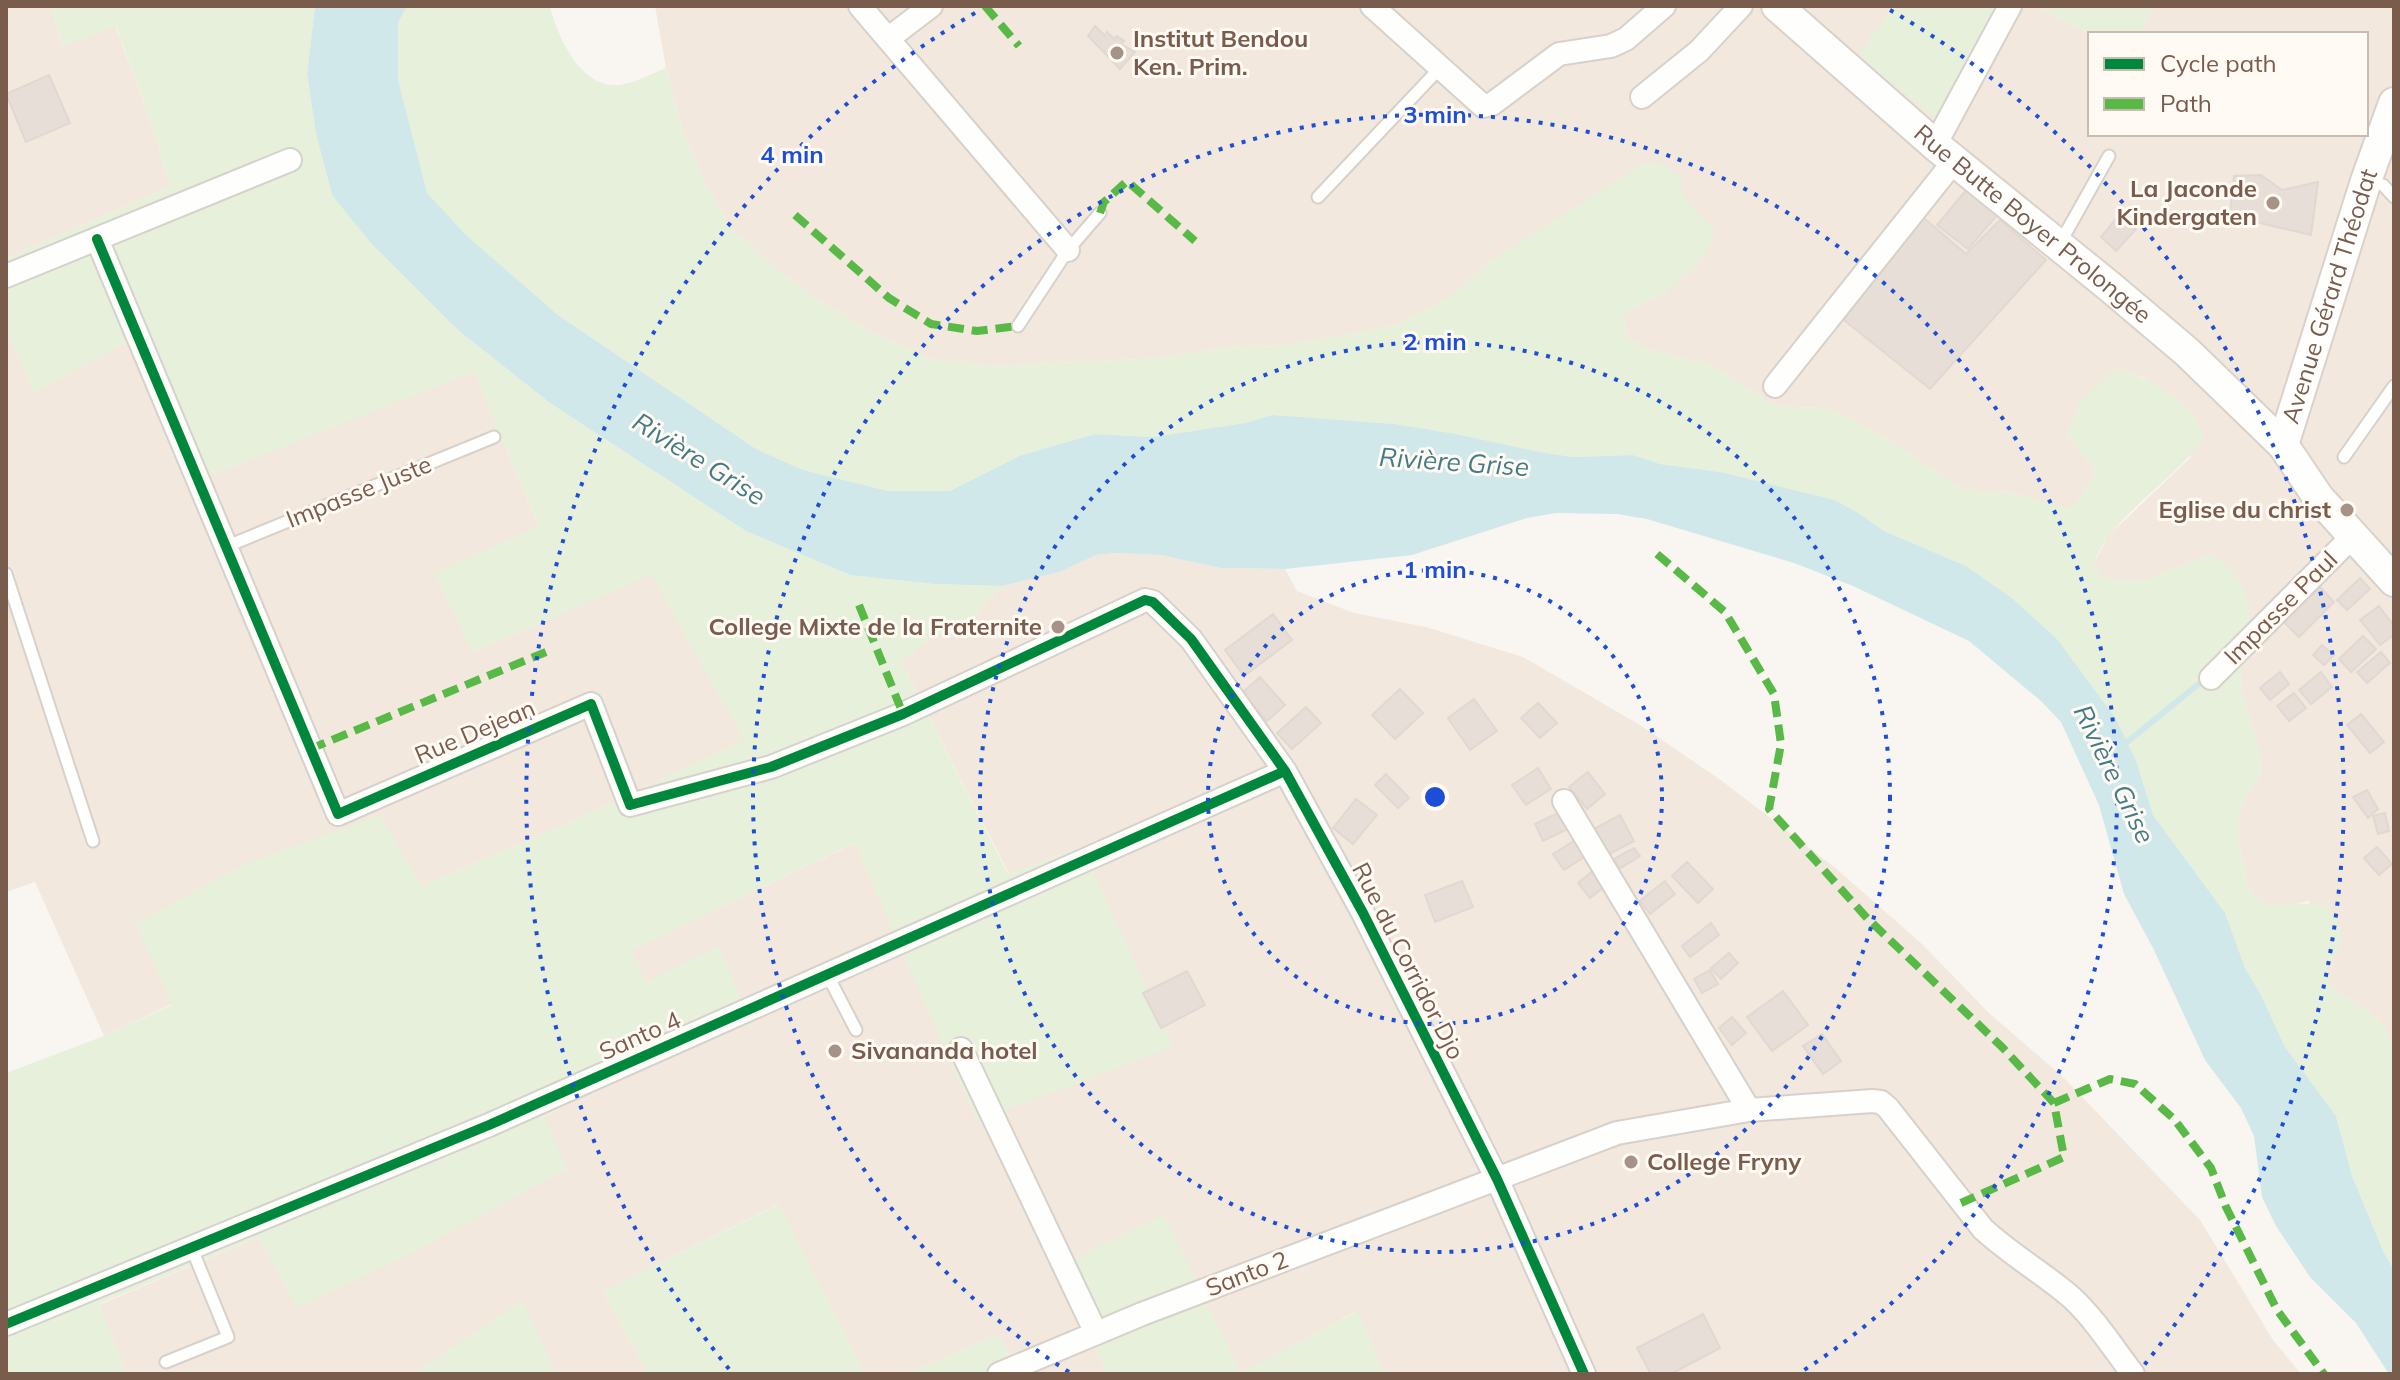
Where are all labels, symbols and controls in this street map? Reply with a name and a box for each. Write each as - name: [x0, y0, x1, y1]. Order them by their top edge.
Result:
- place label: Institut Bendou Ken. Prim.: [1133, 23, 1308, 81]
- legend: [2088, 32, 2368, 136]
- marker: Institut Bendou Ken. Prim.: [1108, 44, 1126, 62]
- text: Cycle path: [2160, 48, 2277, 78]
- text: Path: [2160, 88, 2212, 118]
- text: 3 min: [1403, 99, 1467, 129]
- street label: Rue Butte Boyer Prolongée: [1908, 118, 2158, 329]
- text: 4 min: [760, 139, 824, 169]
- street label: Avenue Gérard Théodat: [2275, 164, 2383, 427]
- place label: La Jaconde Kindergaten: [2117, 173, 2257, 231]
- marker: La Jaconde Kindergaten: [2264, 194, 2282, 212]
- text: 2 min: [1403, 326, 1467, 356]
- water label: Rivière Grise: [627, 405, 772, 512]
- water label: Rivière Grise: [1378, 440, 1530, 483]
- street label: Impasse Juste: [282, 448, 436, 534]
- place label: Eglise du christ: [2159, 494, 2331, 524]
- marker: Eglise du christ: [2338, 501, 2356, 519]
- street label: Impasse Paul: [2217, 544, 2343, 670]
- text: 1 min: [1403, 554, 1467, 584]
- place label: College Mixte de la Fraternite: [708, 611, 1042, 641]
- marker: College Mixte de la Fraternite: [1049, 618, 1067, 636]
- street label: Rue Dejean: [410, 692, 539, 770]
- water label: Rivière Grise: [2067, 699, 2162, 849]
- centre of rings: [1421, 783, 1449, 811]
- street label: Rue du Corridor Djo: [1346, 857, 1472, 1064]
- street label: Santo 4: [594, 1004, 685, 1066]
- place label: Sivananda hotel: [851, 1035, 1038, 1065]
- marker: Sivananda hotel: [826, 1042, 844, 1060]
- place label: College Fryny: [1647, 1146, 1802, 1176]
- marker: College Fryny: [1622, 1153, 1640, 1171]
- street label: Santo 2: [1201, 1244, 1292, 1302]

